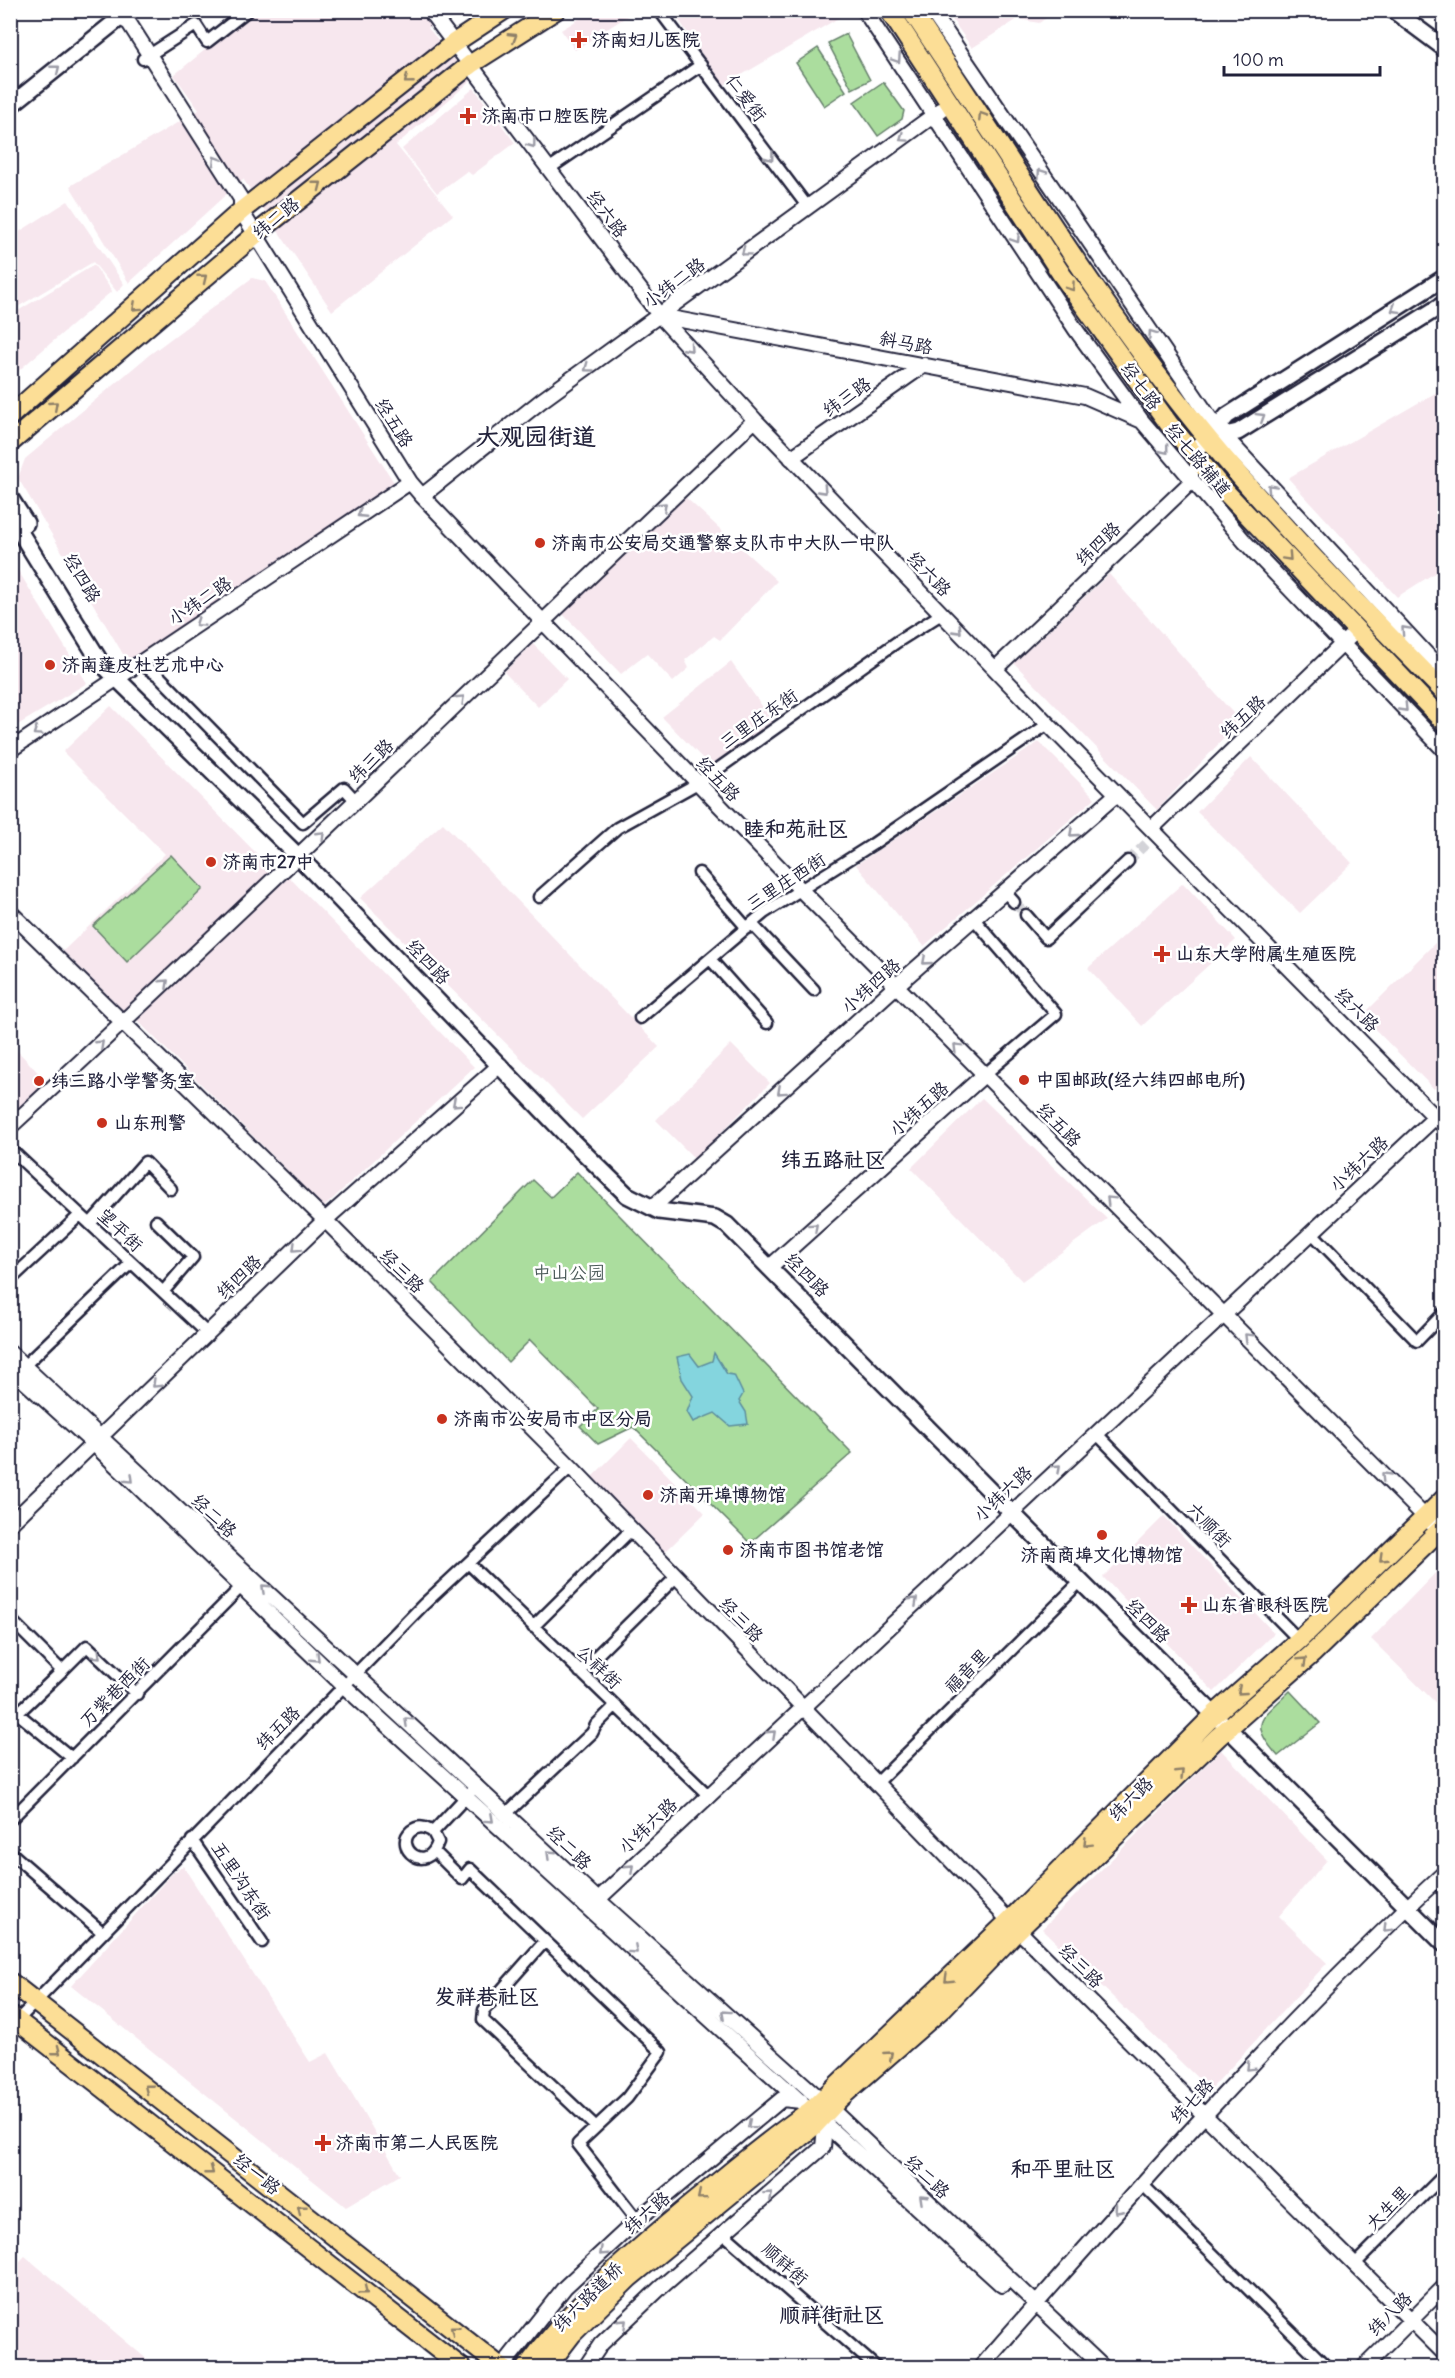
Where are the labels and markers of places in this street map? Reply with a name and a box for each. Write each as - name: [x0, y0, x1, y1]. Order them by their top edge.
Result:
- place label: 济南妇儿医院: [592, 28, 700, 51]
- marker: 济南妇儿医院: [570, 31, 588, 49]
- place label: 济南市口腔医院: [482, 104, 608, 127]
- marker: 济南市口腔医院: [459, 107, 477, 125]
- place label: 济南市公安局交通警察支队市中大队一中队: [552, 531, 894, 554]
- marker: 济南市公安局交通警察支队市中大队一中队: [533, 536, 547, 550]
- place label: 济南蓬皮杜艺术中心: [62, 653, 224, 676]
- marker: 济南蓬皮杜艺术中心: [43, 658, 57, 672]
- place label: 济南市27中: [223, 850, 314, 873]
- marker: 济南市27中: [204, 855, 218, 869]
- place label: 山东大学附属生殖医院: [1176, 942, 1356, 965]
- marker: 山东大学附属生殖医院: [1153, 945, 1171, 963]
- place label: 中国邮政(经六纬四邮电所): [1036, 1068, 1245, 1091]
- place label: 纬三路小学警务室: [51, 1069, 195, 1092]
- marker: 中国邮政(经六纬四邮电所): [1017, 1073, 1031, 1087]
- marker: 纬三路小学警务室: [32, 1074, 46, 1088]
- place label: 山东刑警: [114, 1111, 186, 1134]
- marker: 山东刑警: [95, 1116, 109, 1130]
- place label: 济南市公安局市中区分局: [454, 1407, 652, 1430]
- marker: 济南市公安局市中区分局: [435, 1412, 449, 1426]
- place label: 济南开埠博物馆: [660, 1483, 786, 1506]
- marker: 济南开埠博物馆: [641, 1488, 655, 1502]
- marker: 济南商埠文化博物馆: [1095, 1528, 1109, 1542]
- place label: 济南市图书馆老馆: [740, 1538, 884, 1561]
- marker: 济南市图书馆老馆: [721, 1543, 735, 1557]
- place label: 济南商埠文化博物馆: [1021, 1543, 1183, 1566]
- place label: 山东省眼科医院: [1202, 1593, 1328, 1616]
- marker: 山东省眼科医院: [1180, 1596, 1198, 1614]
- place label: 济南市第二人民医院: [336, 2131, 498, 2154]
- marker: 济南市第二人民医院: [314, 2134, 332, 2152]

